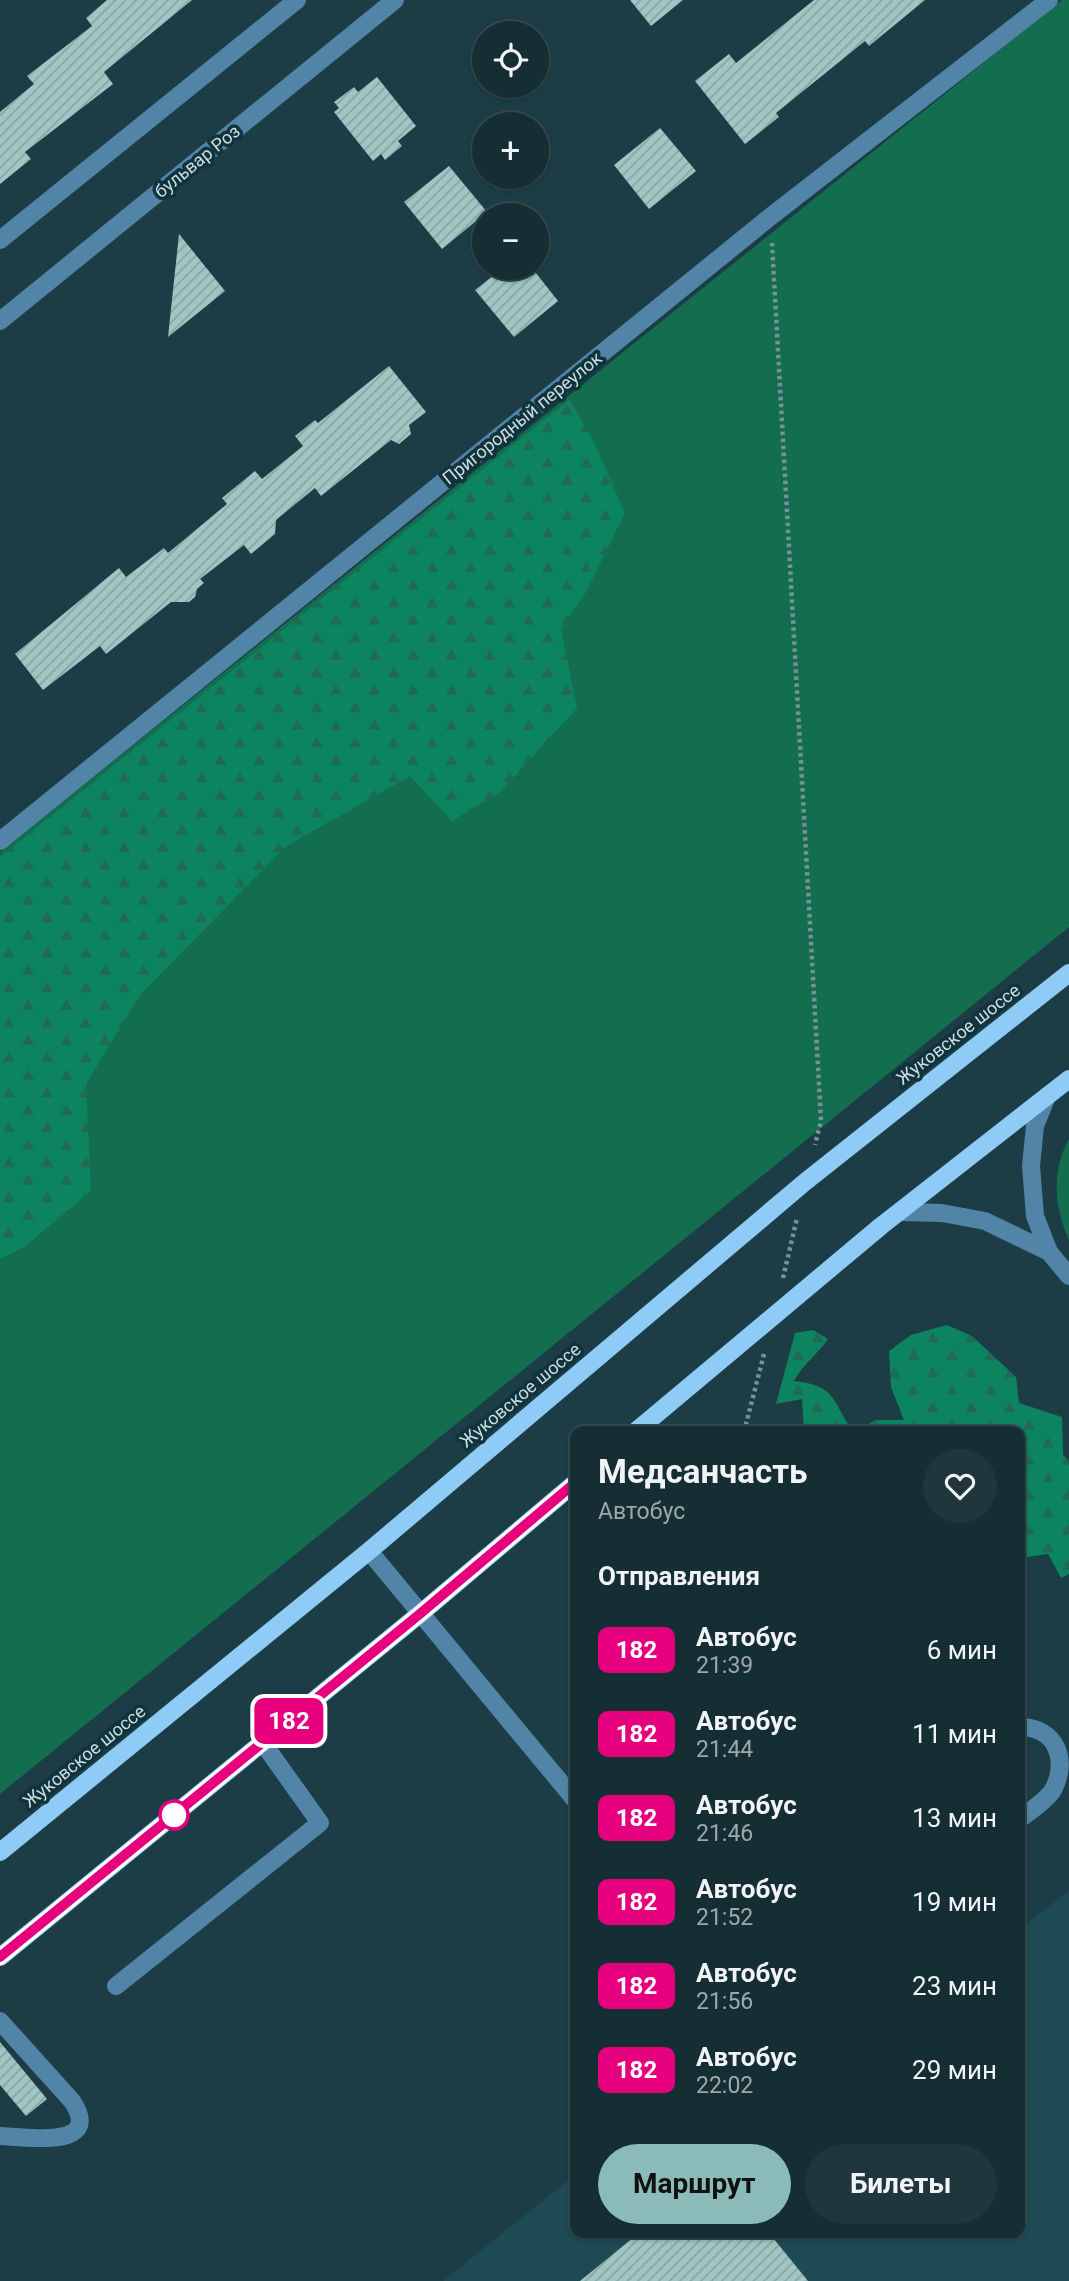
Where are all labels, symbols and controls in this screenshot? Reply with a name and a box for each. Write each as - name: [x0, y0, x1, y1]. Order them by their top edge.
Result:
- map controls: [472, 21, 549, 280]
- button: locate: [472, 21, 549, 98]
- button: +: [472, 112, 549, 189]
- street label: бульвар Роз: [150, 120, 244, 202]
- button: −: [472, 203, 549, 280]
- street label: Пригородный переулок: [438, 347, 606, 489]
- street label: Жуковское шоссе: [892, 979, 1024, 1089]
- street label: Жуковское шоссе: [455, 1338, 585, 1452]
- button: heart: [923, 1449, 997, 1523]
- text: Медсанчасть: [598, 1452, 807, 1491]
- text: Автобус: [598, 1498, 685, 1525]
- text: Отправления: [598, 1561, 760, 1591]
- text: Автобус: [696, 1622, 797, 1652]
- text: 6 мин: [927, 1635, 997, 1665]
- text: 182: [616, 1636, 657, 1664]
- text: 21:39: [696, 1652, 753, 1679]
- line badge: 182: [249, 1698, 329, 1744]
- street label: Жуковское шоссе: [19, 1700, 149, 1812]
- text: Автобус: [696, 1706, 797, 1736]
- text: 182: [268, 1707, 310, 1735]
- text: 11 мин: [912, 1719, 997, 1749]
- text: 182: [616, 1720, 657, 1748]
- text: 21:44: [696, 1736, 753, 1763]
- text: Автобус: [696, 1790, 797, 1820]
- unlabelled marker: [159, 1800, 189, 1830]
- text: 13 мин: [912, 1803, 997, 1833]
- text: 182: [616, 1804, 657, 1832]
- text: 21:46: [696, 1820, 753, 1847]
- text: Автобус: [696, 1874, 797, 1904]
- text: 19 мин: [912, 1887, 997, 1917]
- text: 182: [616, 1888, 657, 1916]
- text: 21:52: [696, 1904, 753, 1931]
- text: Автобус: [696, 1958, 797, 1988]
- text: 23 мин: [912, 1971, 997, 2001]
- text: 182: [616, 1972, 657, 2000]
- text: 21:56: [696, 1988, 753, 2015]
- text: Автобус: [696, 2042, 797, 2072]
- text: 29 мин: [912, 2055, 997, 2085]
- text: 182: [616, 2056, 657, 2084]
- text: 22:02: [696, 2072, 753, 2099]
- button: Маршрут: [598, 2144, 791, 2224]
- button: Билеты: [805, 2144, 997, 2224]

